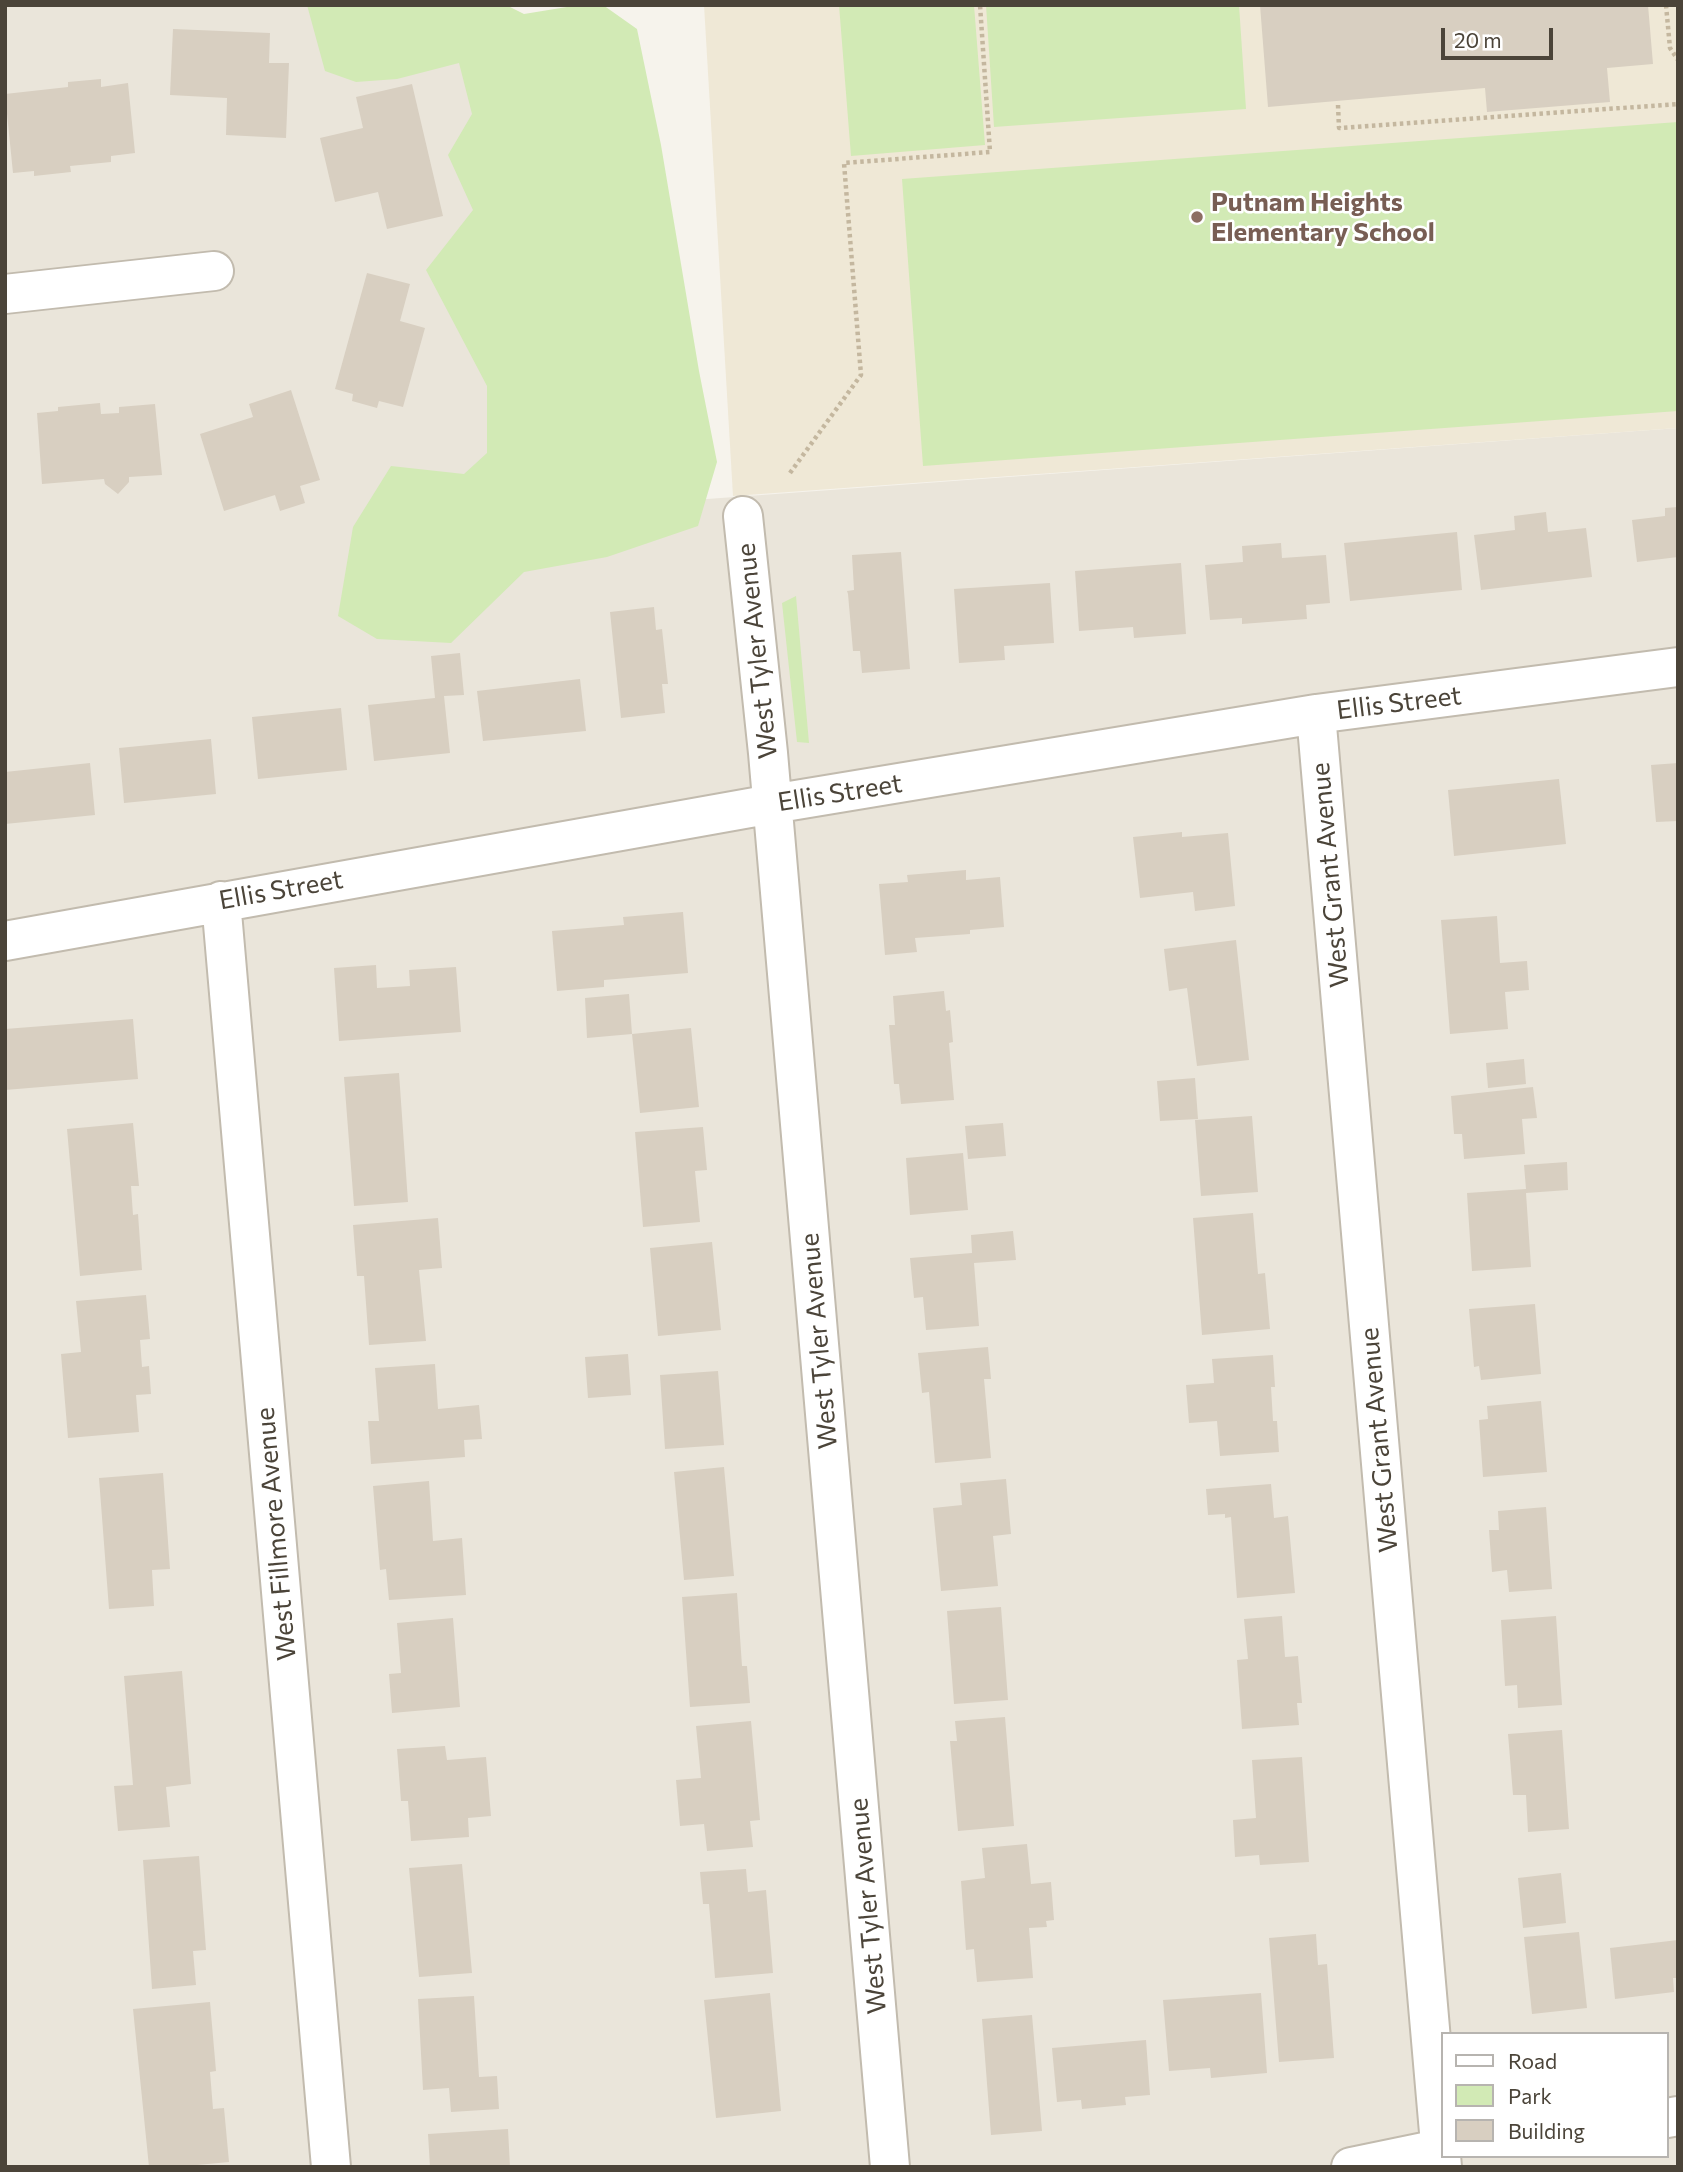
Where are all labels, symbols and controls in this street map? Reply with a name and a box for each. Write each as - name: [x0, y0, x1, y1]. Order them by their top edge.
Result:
- scale bar: [1445, 14, 1557, 58]
- text: 20 m: [1454, 27, 1502, 52]
- place label: Putnam Heights Elementary School: [1211, 186, 1435, 248]
- marker: Putnam Heights Elementary School: [1189, 209, 1205, 225]
- street label: West Tyler Avenue: [730, 542, 784, 760]
- street label: Ellis Street: [1335, 680, 1463, 726]
- street label: West Grant Avenue: [1305, 761, 1355, 989]
- street label: Ellis Street: [776, 768, 904, 818]
- street label: Ellis Street: [216, 864, 346, 916]
- street label: West Tyler Avenue: [794, 1232, 844, 1450]
- street label: West Grant Avenue: [1354, 1326, 1404, 1554]
- street label: West Fillmore Avenue: [249, 1406, 303, 1662]
- street label: West Tyler Avenue: [843, 1797, 893, 2015]
- legend: [1442, 2032, 1669, 2158]
- text: Road: [1508, 2048, 1557, 2073]
- text: Park: [1508, 2083, 1552, 2108]
- text: Building: [1508, 2118, 1585, 2143]

